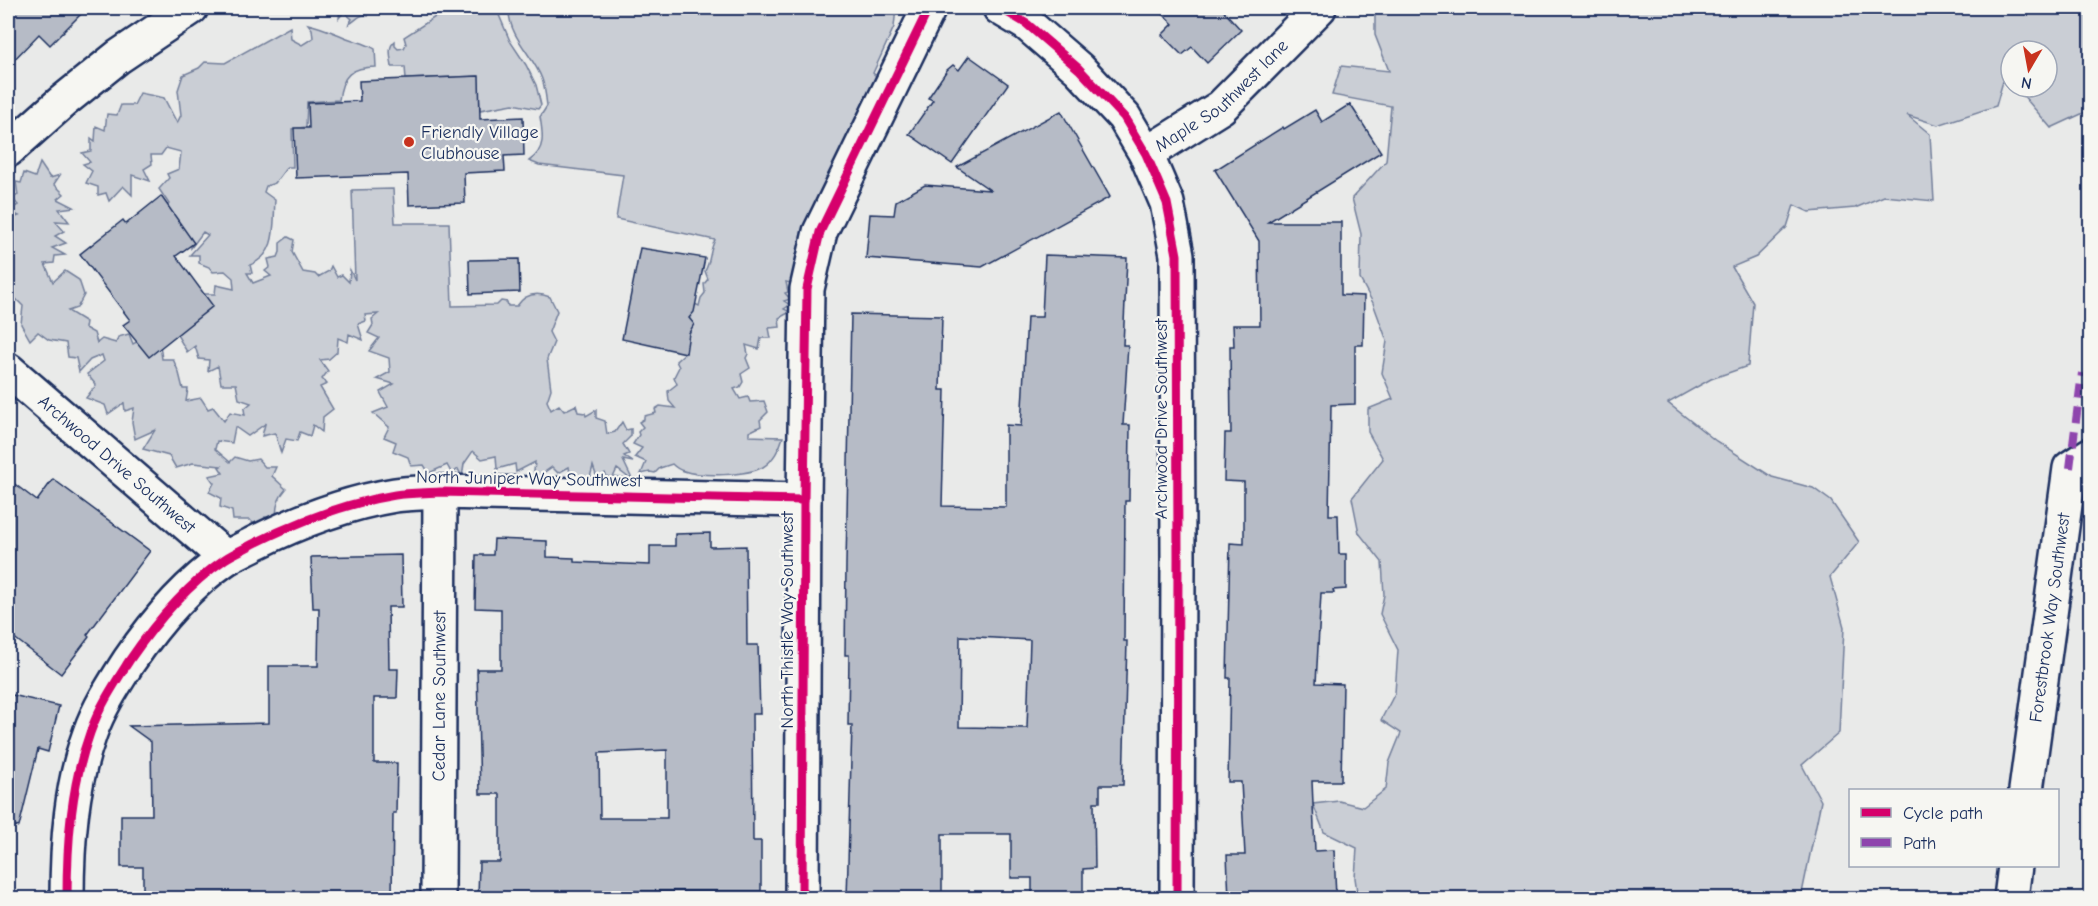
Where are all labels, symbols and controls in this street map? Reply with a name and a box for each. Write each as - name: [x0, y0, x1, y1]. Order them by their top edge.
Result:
- street label: Maple Southwest lane: [1151, 35, 1292, 156]
- north arrow: [1999, 39, 2059, 99]
- text: N: [2020, 73, 2033, 93]
- place label: Friendly Village Clubhouse: [421, 122, 539, 164]
- marker: Friendly Village Clubhouse: [402, 135, 416, 149]
- street label: Archwood Drive Southwest: [1151, 318, 1172, 519]
- street label: Archwood Drive Southwest: [34, 390, 201, 538]
- street label: North Juniper Way Southwest: [416, 467, 643, 491]
- street label: North Thistle Way Southwest: [777, 510, 798, 729]
- street label: Forestbrook Way Southwest: [2025, 511, 2074, 724]
- street label: Cedar Lane Southwest: [428, 610, 450, 781]
- legend: [1849, 789, 2059, 867]
- text: Cycle path: [1903, 803, 1983, 824]
- text: Path: [1903, 833, 1936, 854]

